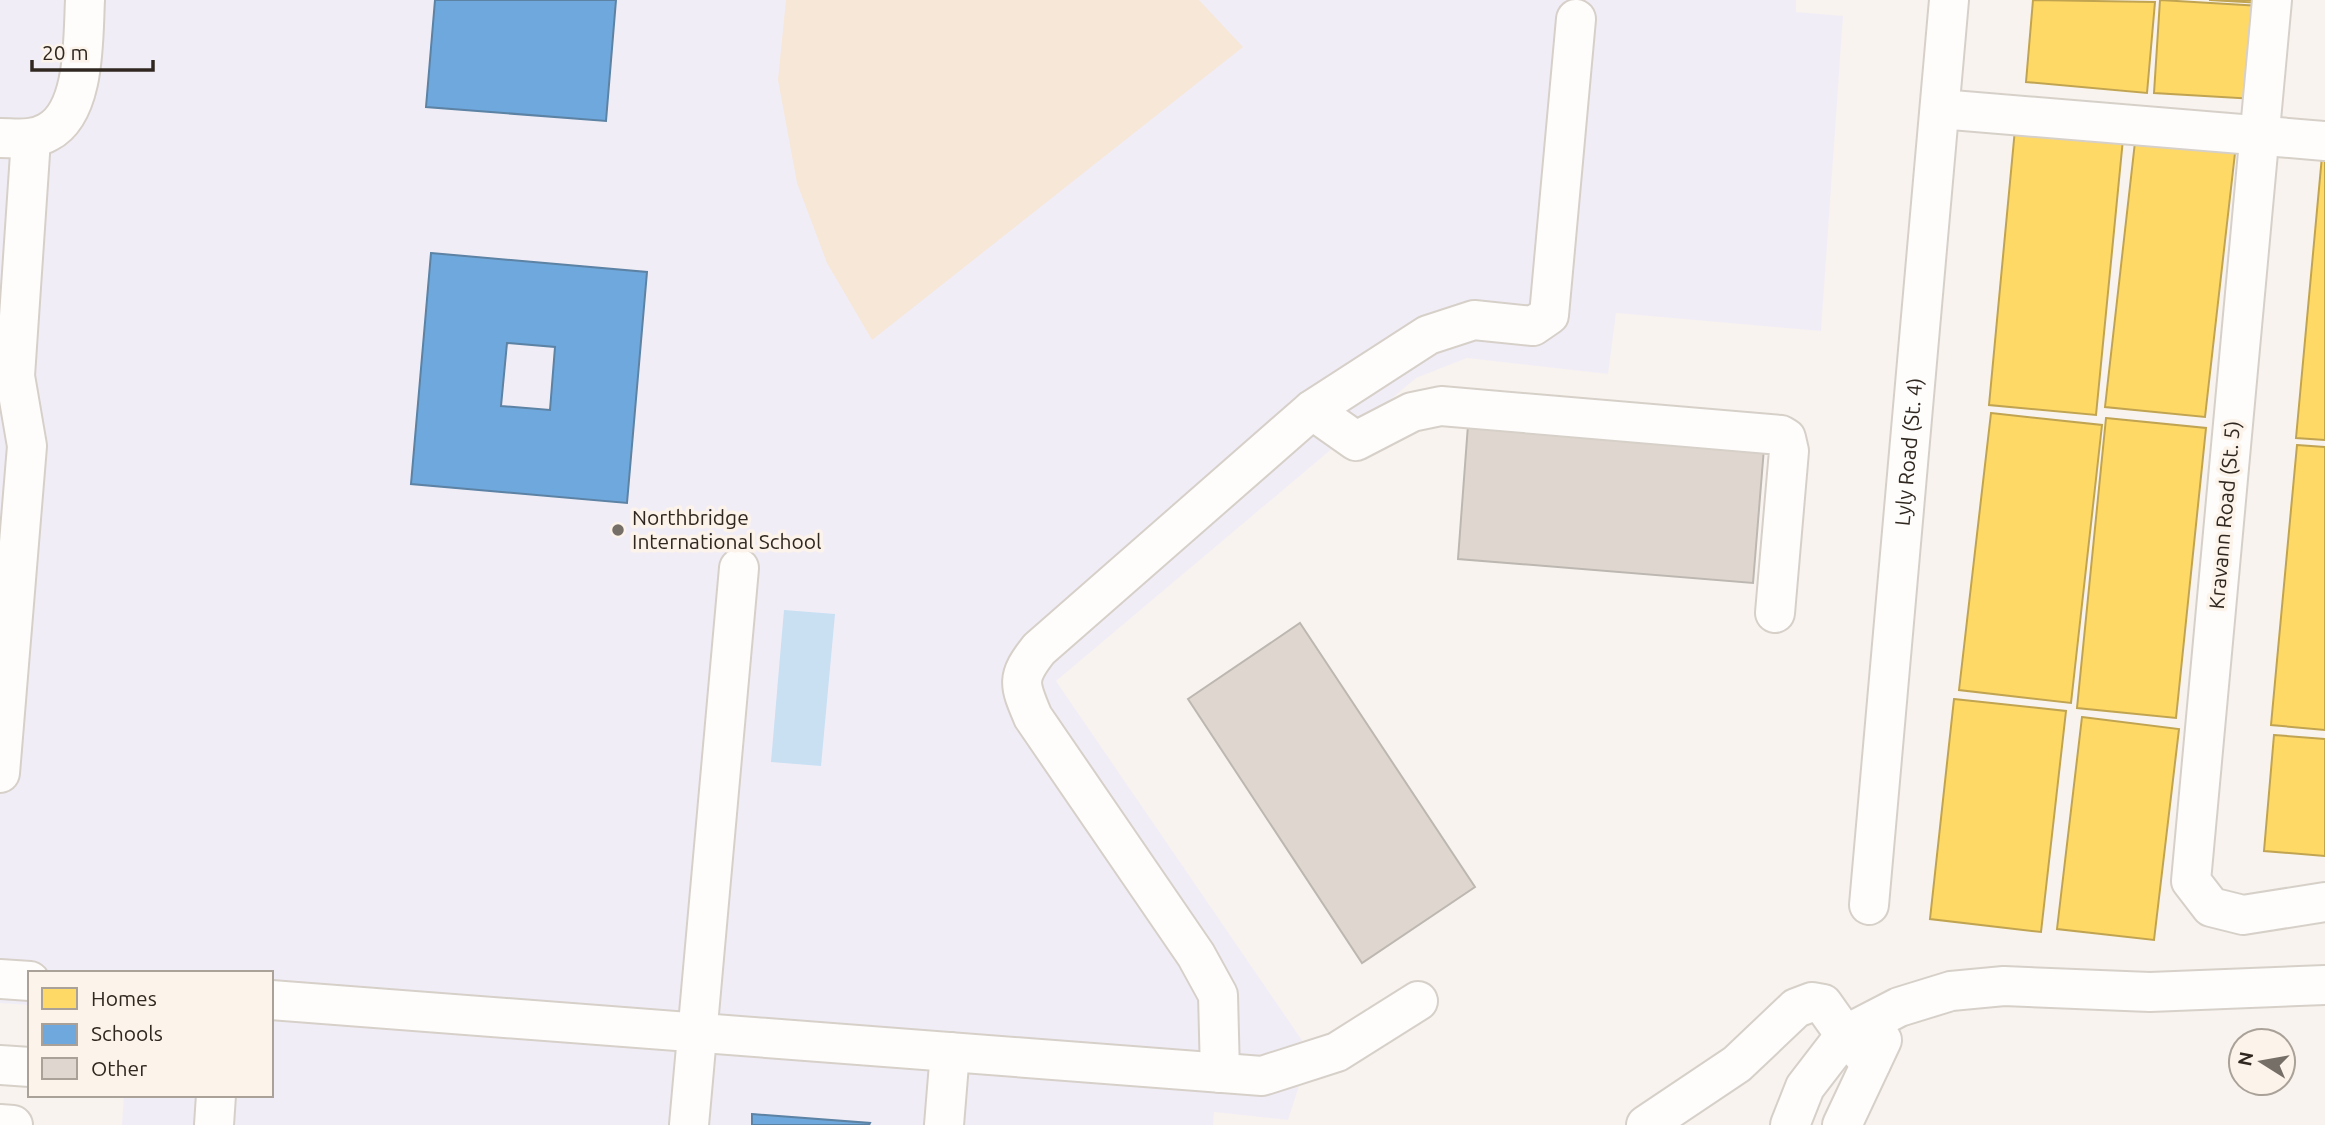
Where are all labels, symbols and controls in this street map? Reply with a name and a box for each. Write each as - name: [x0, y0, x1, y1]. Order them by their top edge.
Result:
- scale bar: [32, 28, 152, 72]
- text: 20 m: [42, 40, 89, 64]
- street label: Lyly Road (St. 4): [1890, 377, 1927, 527]
- street label: Kravann Road (St. 5): [2204, 420, 2244, 610]
- place label: Northbridge International School: [632, 505, 821, 553]
- marker: Northbridge International School: [610, 522, 626, 538]
- legend: [28, 971, 273, 1097]
- text: Homes: [91, 986, 157, 1010]
- text: Schools: [91, 1021, 163, 1045]
- north arrow: [2227, 1027, 2297, 1097]
- text: N: [2233, 1050, 2257, 1068]
- text: Other: [91, 1056, 147, 1080]

